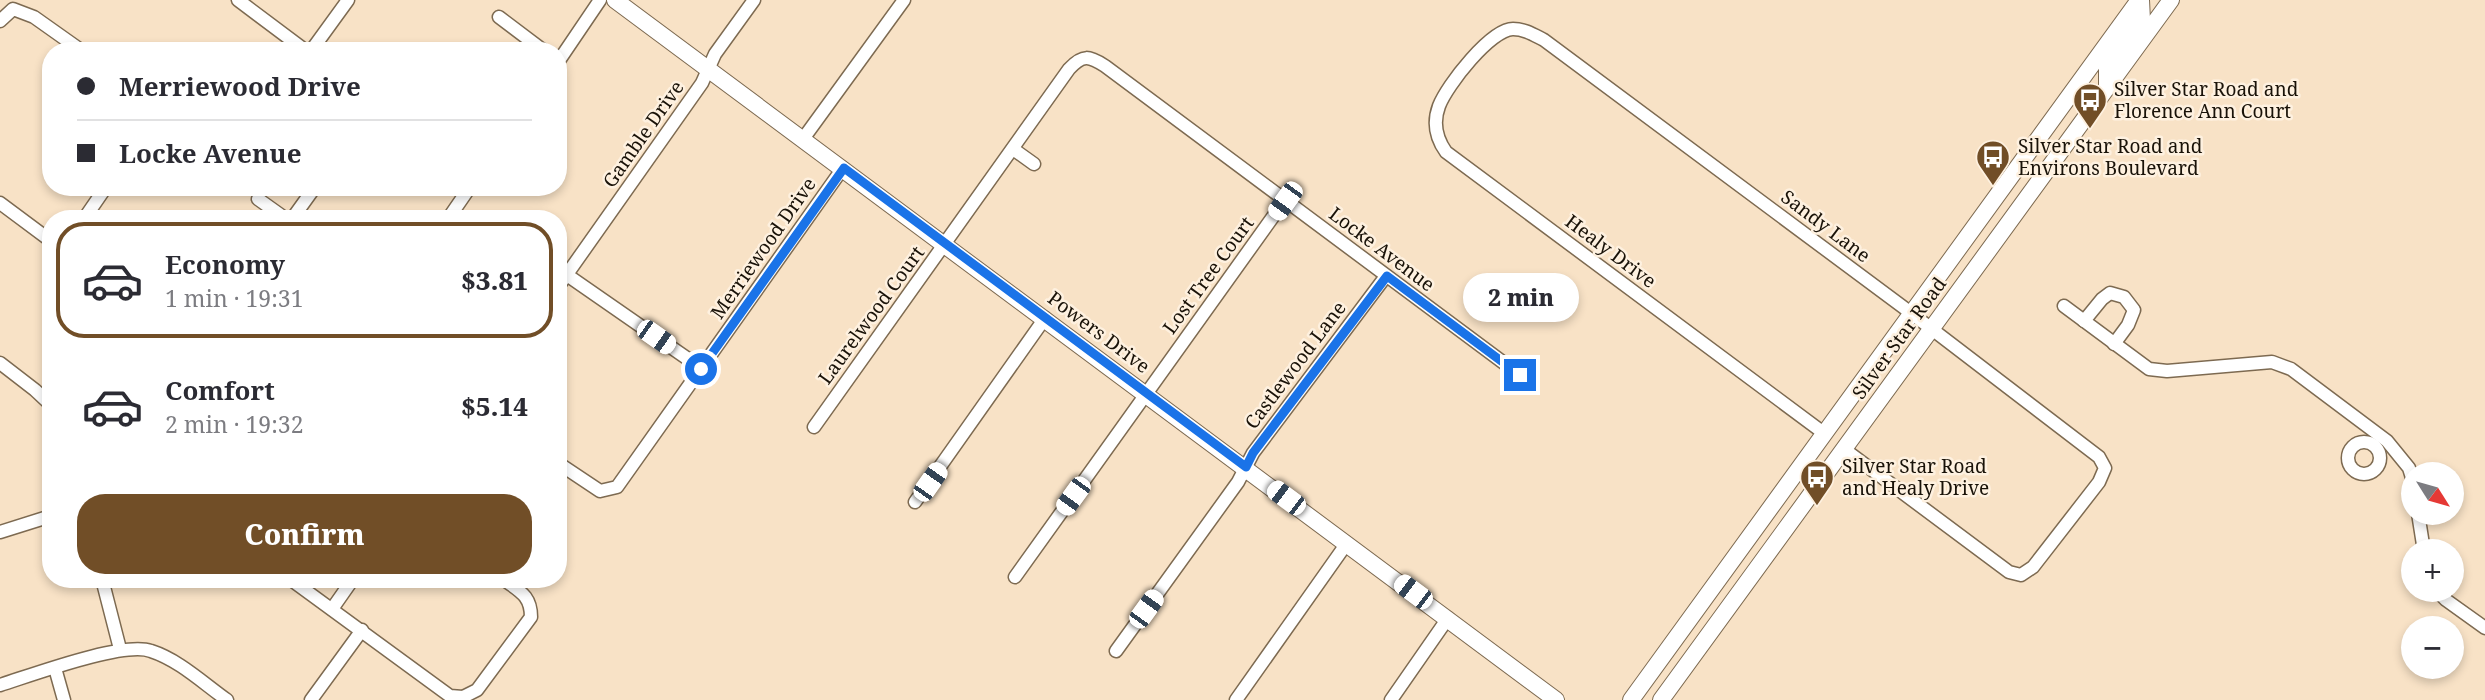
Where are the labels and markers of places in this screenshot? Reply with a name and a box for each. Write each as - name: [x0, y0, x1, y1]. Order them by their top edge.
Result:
- place label: Silver Star Road and Florence Ann Court: [2114, 76, 2299, 124]
- bus stop icon: Silver Star Road and Florence Ann Court: [2071, 81, 2109, 130]
- place label: Silver Star Road and Environs Boulevard: [2018, 133, 2203, 181]
- bus stop icon: Silver Star Road and Environs Boulevard: [1974, 138, 2012, 187]
- place label: Silver Star Road and Healy Drive: [1842, 453, 1989, 501]
- bus stop icon: Silver Star Road and Healy Drive: [1798, 458, 1836, 507]

